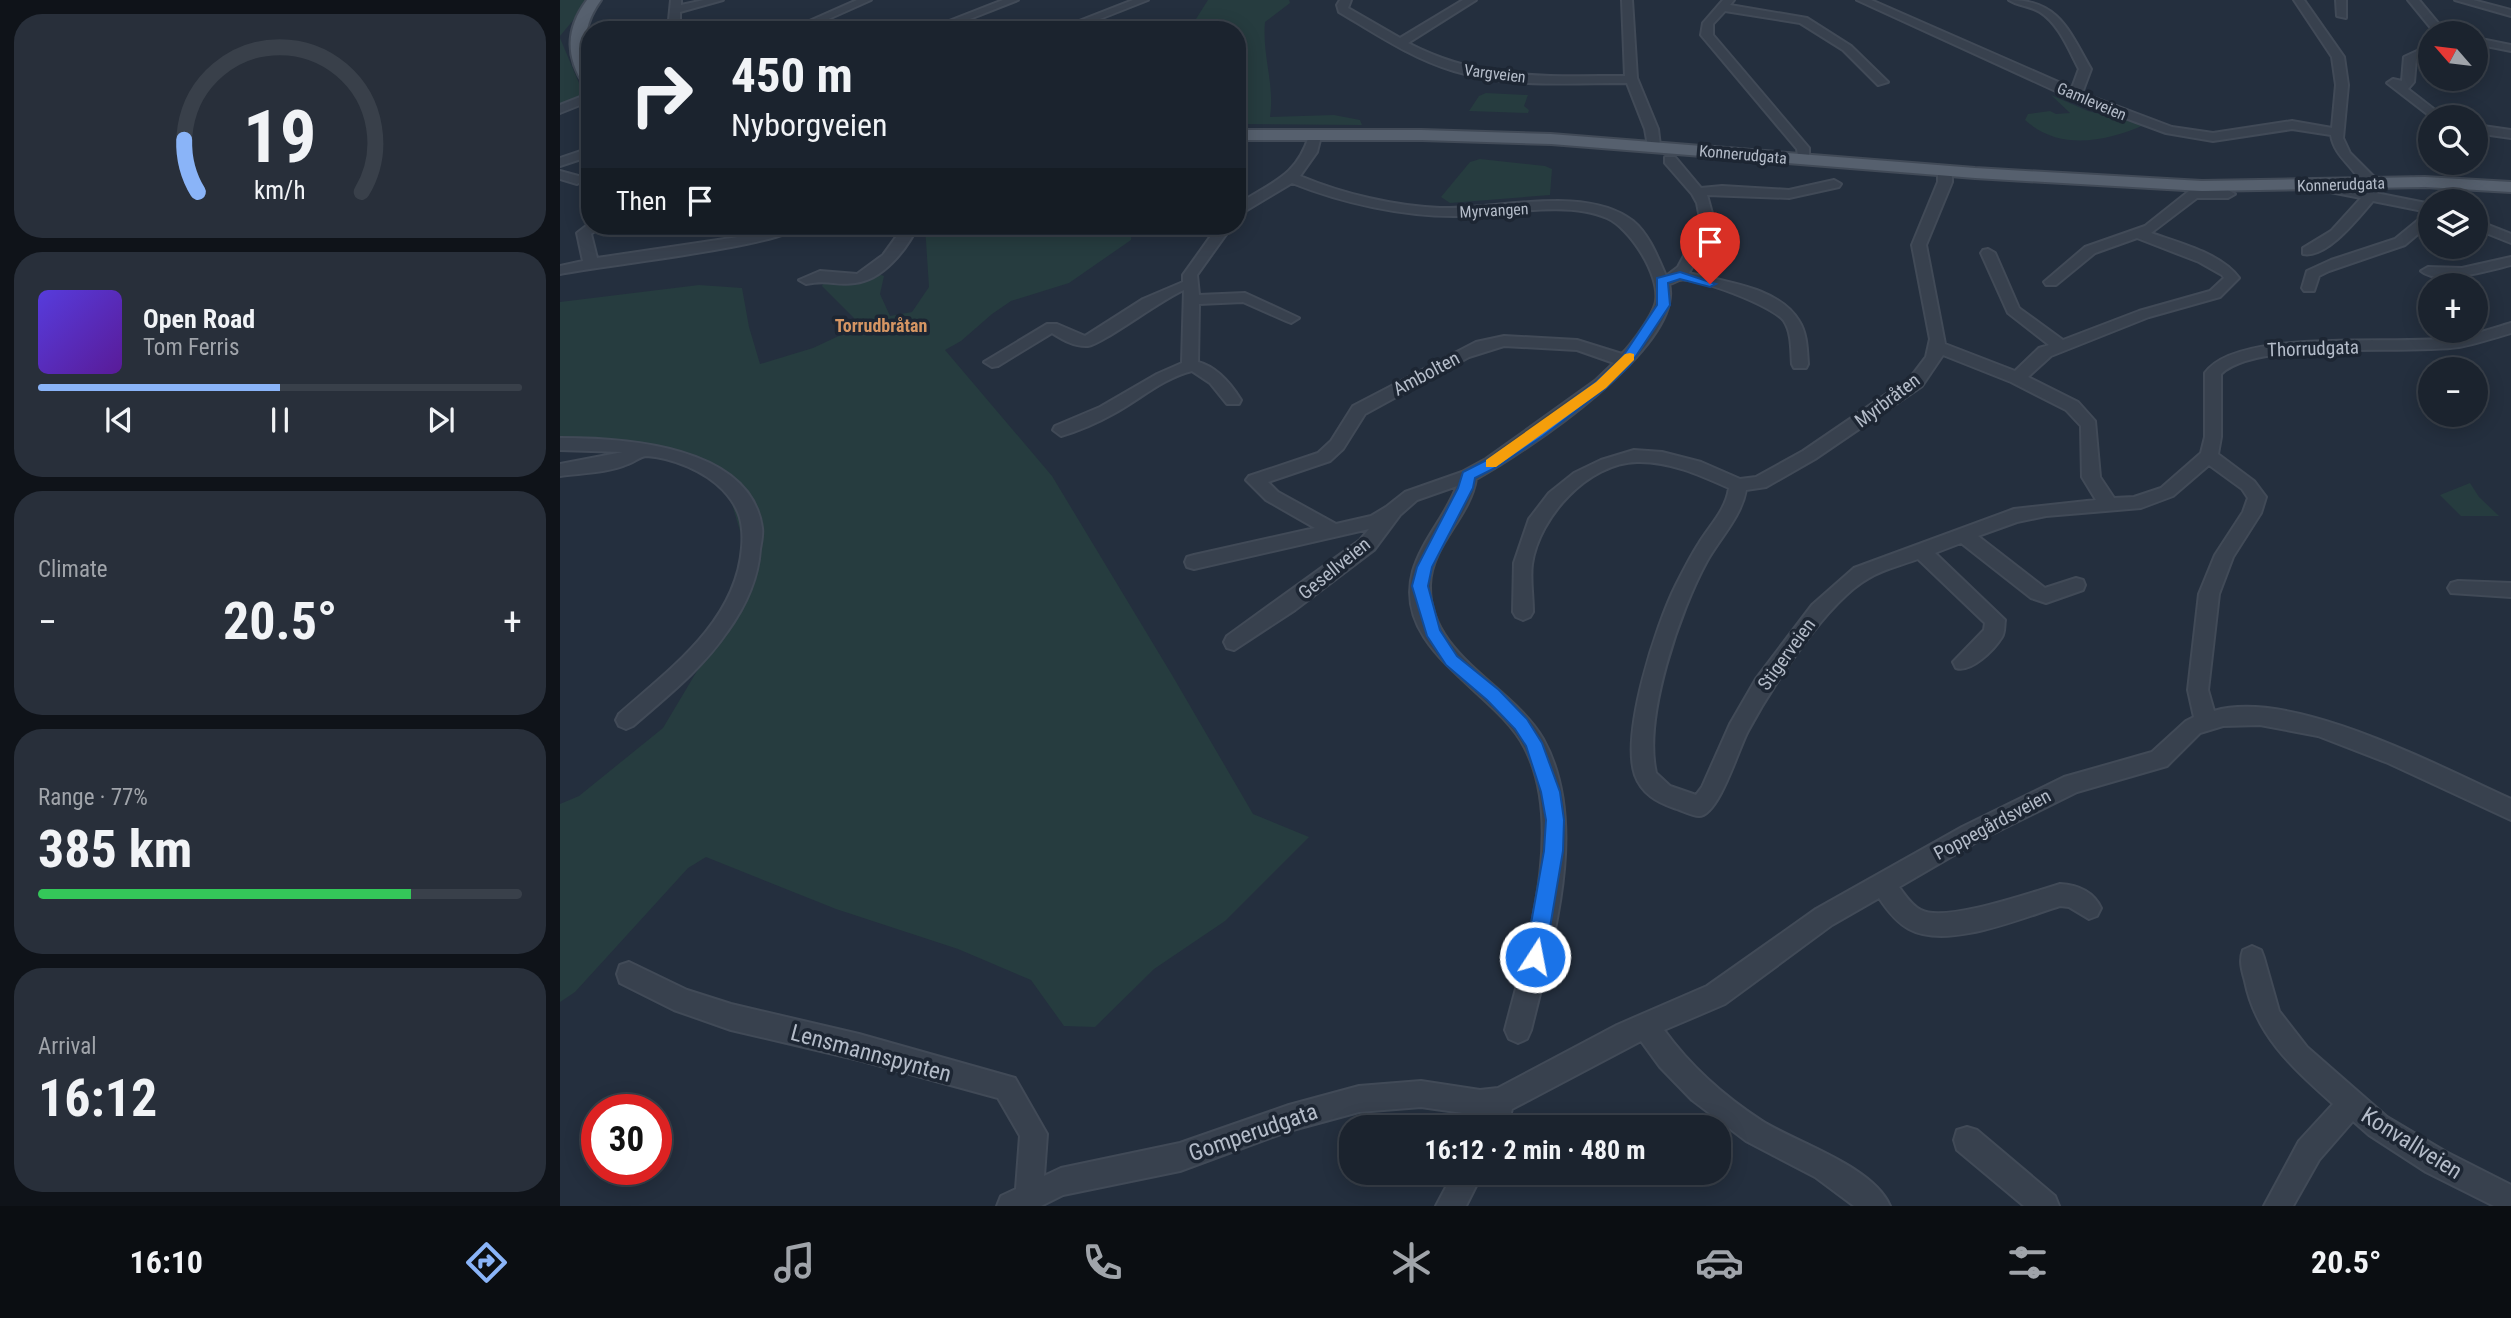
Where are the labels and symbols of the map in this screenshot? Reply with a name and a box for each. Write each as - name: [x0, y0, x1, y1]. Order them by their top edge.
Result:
- north arrow: [2418, 21, 2488, 91]
- street label: Vargveien: [1463, 60, 1527, 87]
- street label: Gamleveien: [2054, 78, 2129, 125]
- street label: Konnerudgata: [1698, 141, 1788, 168]
- street label: Konnerudgata: [2297, 173, 2385, 196]
- street label: Myrvangen: [1459, 199, 1529, 222]
- pin: [1680, 212, 1740, 284]
- district label: Torrudbråtan: [835, 315, 927, 336]
- street label: Thorrudgata: [2267, 335, 2359, 362]
- street label: Ambolten: [1389, 346, 1464, 401]
- street label: Myrbråten: [1850, 368, 1924, 432]
- street label: Gesellveien: [1294, 532, 1375, 604]
- street label: Stigerveien: [1753, 614, 1820, 695]
- street label: Poppegårdsveien: [1930, 784, 2055, 865]
- position arrow: [1498, 920, 1572, 994]
- street label: Lensmannspynten: [788, 1019, 954, 1088]
- speed limit sign: 30: [581, 1094, 672, 1185]
- street label: Gomperudgata: [1185, 1098, 1321, 1167]
- street label: Konvallveien: [2356, 1102, 2467, 1185]

